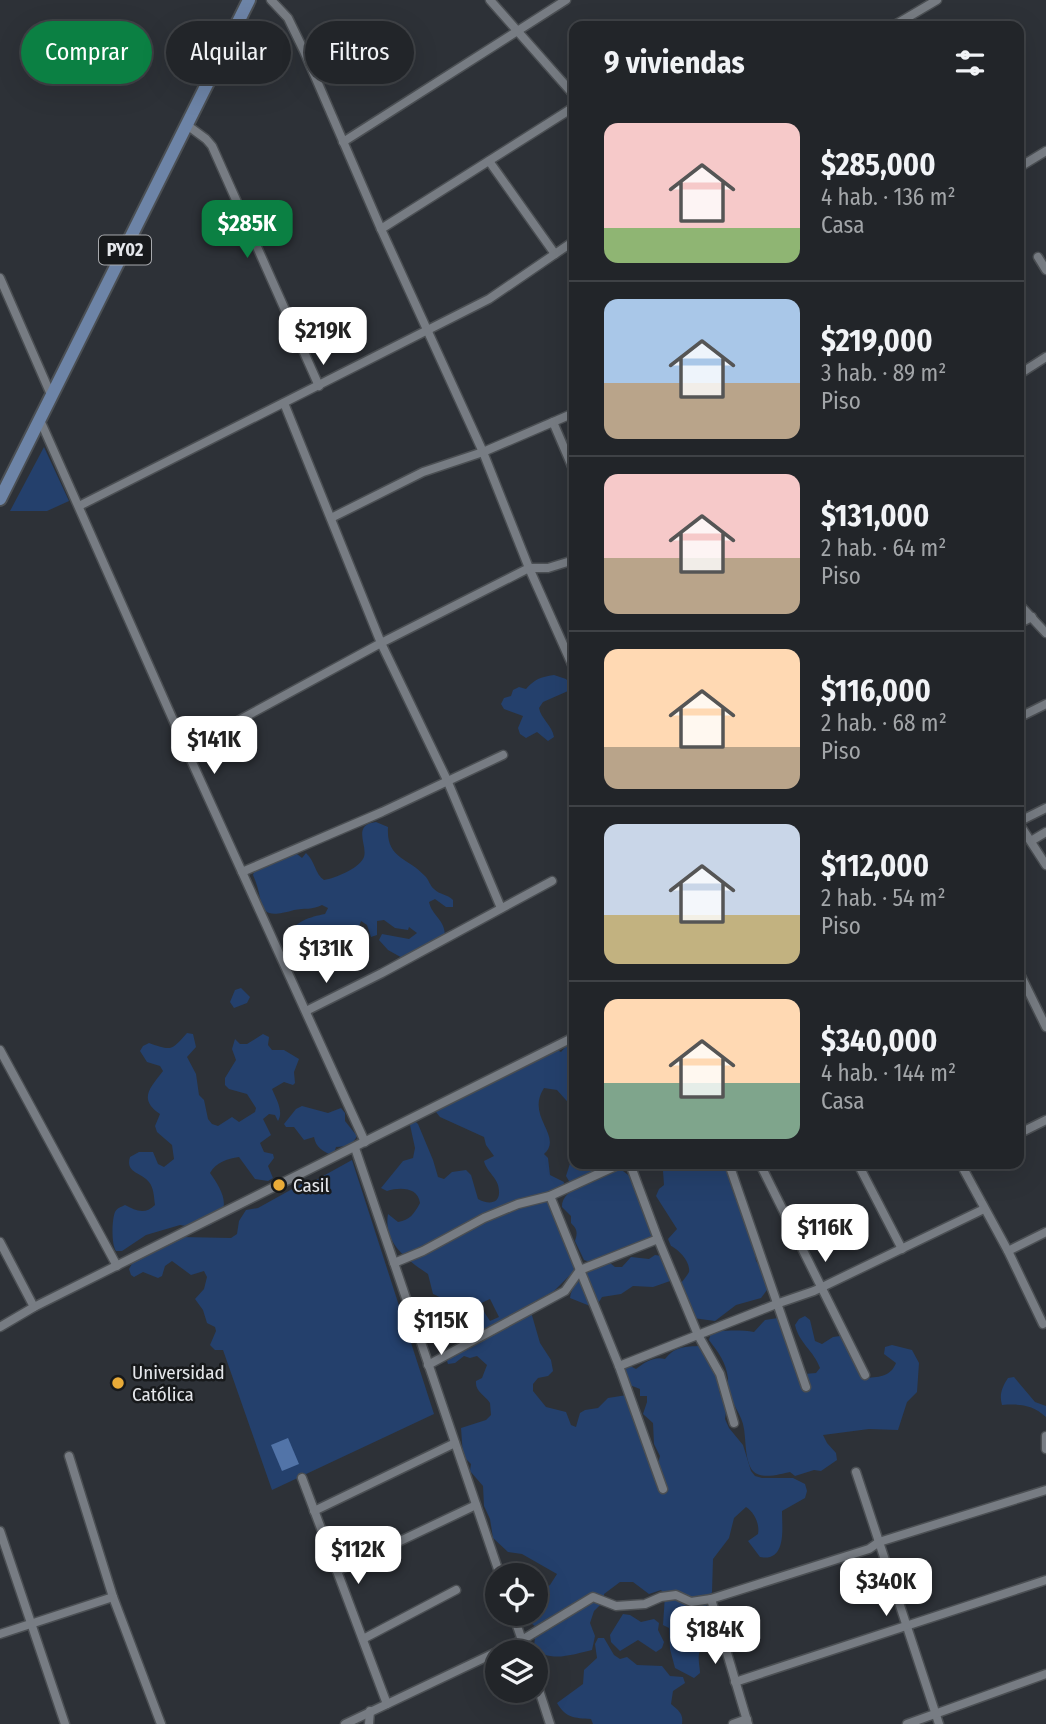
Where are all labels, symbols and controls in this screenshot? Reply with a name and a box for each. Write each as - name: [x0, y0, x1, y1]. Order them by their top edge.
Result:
- chip: Comprar: [21, 21, 152, 84]
- chip: Alquilar: [166, 21, 291, 84]
- chip: Filtros: [305, 21, 414, 84]
- icon: filters: [951, 44, 989, 82]
- text: 9 viviendas: [604, 45, 745, 81]
- text: $285,000: [821, 147, 936, 183]
- icon: home: [660, 151, 744, 235]
- text: 4 hab. · 136 m²: [821, 183, 956, 211]
- pin: $285K: [198, 201, 296, 260]
- text: $285K: [218, 209, 276, 237]
- text: Casa: [821, 211, 865, 239]
- road number: PY02: [99, 236, 151, 264]
- pin: $219K: [274, 308, 372, 367]
- text: $219K: [295, 316, 351, 344]
- text: $219,000: [821, 323, 933, 359]
- icon: home: [660, 327, 744, 411]
- text: 3 hab. · 89 m²: [821, 359, 946, 387]
- text: Piso: [821, 387, 861, 415]
- text: $131,000: [821, 498, 929, 534]
- icon: home: [660, 502, 744, 586]
- text: 2 hab. · 64 m²: [821, 534, 946, 562]
- text: Piso: [821, 562, 861, 590]
- text: $116,000: [821, 673, 931, 709]
- icon: home: [660, 677, 744, 761]
- text: 2 hab. · 68 m²: [821, 709, 947, 737]
- pin: $141K: [165, 716, 263, 776]
- text: $141K: [187, 725, 241, 753]
- text: Piso: [821, 737, 861, 765]
- text: $112,000: [821, 848, 929, 884]
- icon: home: [660, 852, 744, 936]
- text: 2 hab. · 54 m²: [821, 884, 946, 912]
- text: Piso: [821, 912, 861, 940]
- pin: $131K: [277, 926, 375, 985]
- text: $131K: [299, 934, 353, 962]
- text: $340,000: [821, 1023, 937, 1059]
- icon: home: [660, 1027, 744, 1111]
- text: 4 hab. · 144 m²: [821, 1059, 956, 1087]
- text: Casa: [821, 1087, 865, 1115]
- place label: Casil: [293, 1174, 330, 1197]
- marker: Casil: [271, 1177, 287, 1193]
- pin: $116K: [776, 1204, 874, 1264]
- text: $116K: [797, 1213, 853, 1241]
- pin: $115K: [392, 1298, 490, 1357]
- text: $115K: [414, 1306, 468, 1334]
- place label: Universidad Católica: [132, 1361, 225, 1406]
- marker: Universidad Católica: [110, 1375, 126, 1391]
- pin: $112K: [309, 1526, 407, 1586]
- text: $112K: [331, 1535, 385, 1563]
- pin: $340K: [837, 1558, 935, 1618]
- map controls: [485, 1563, 548, 1703]
- button: locate: [485, 1563, 548, 1626]
- text: $340K: [856, 1567, 916, 1595]
- pin: $184K: [666, 1606, 764, 1666]
- text: $184K: [686, 1615, 744, 1643]
- button: layers: [485, 1640, 548, 1703]

